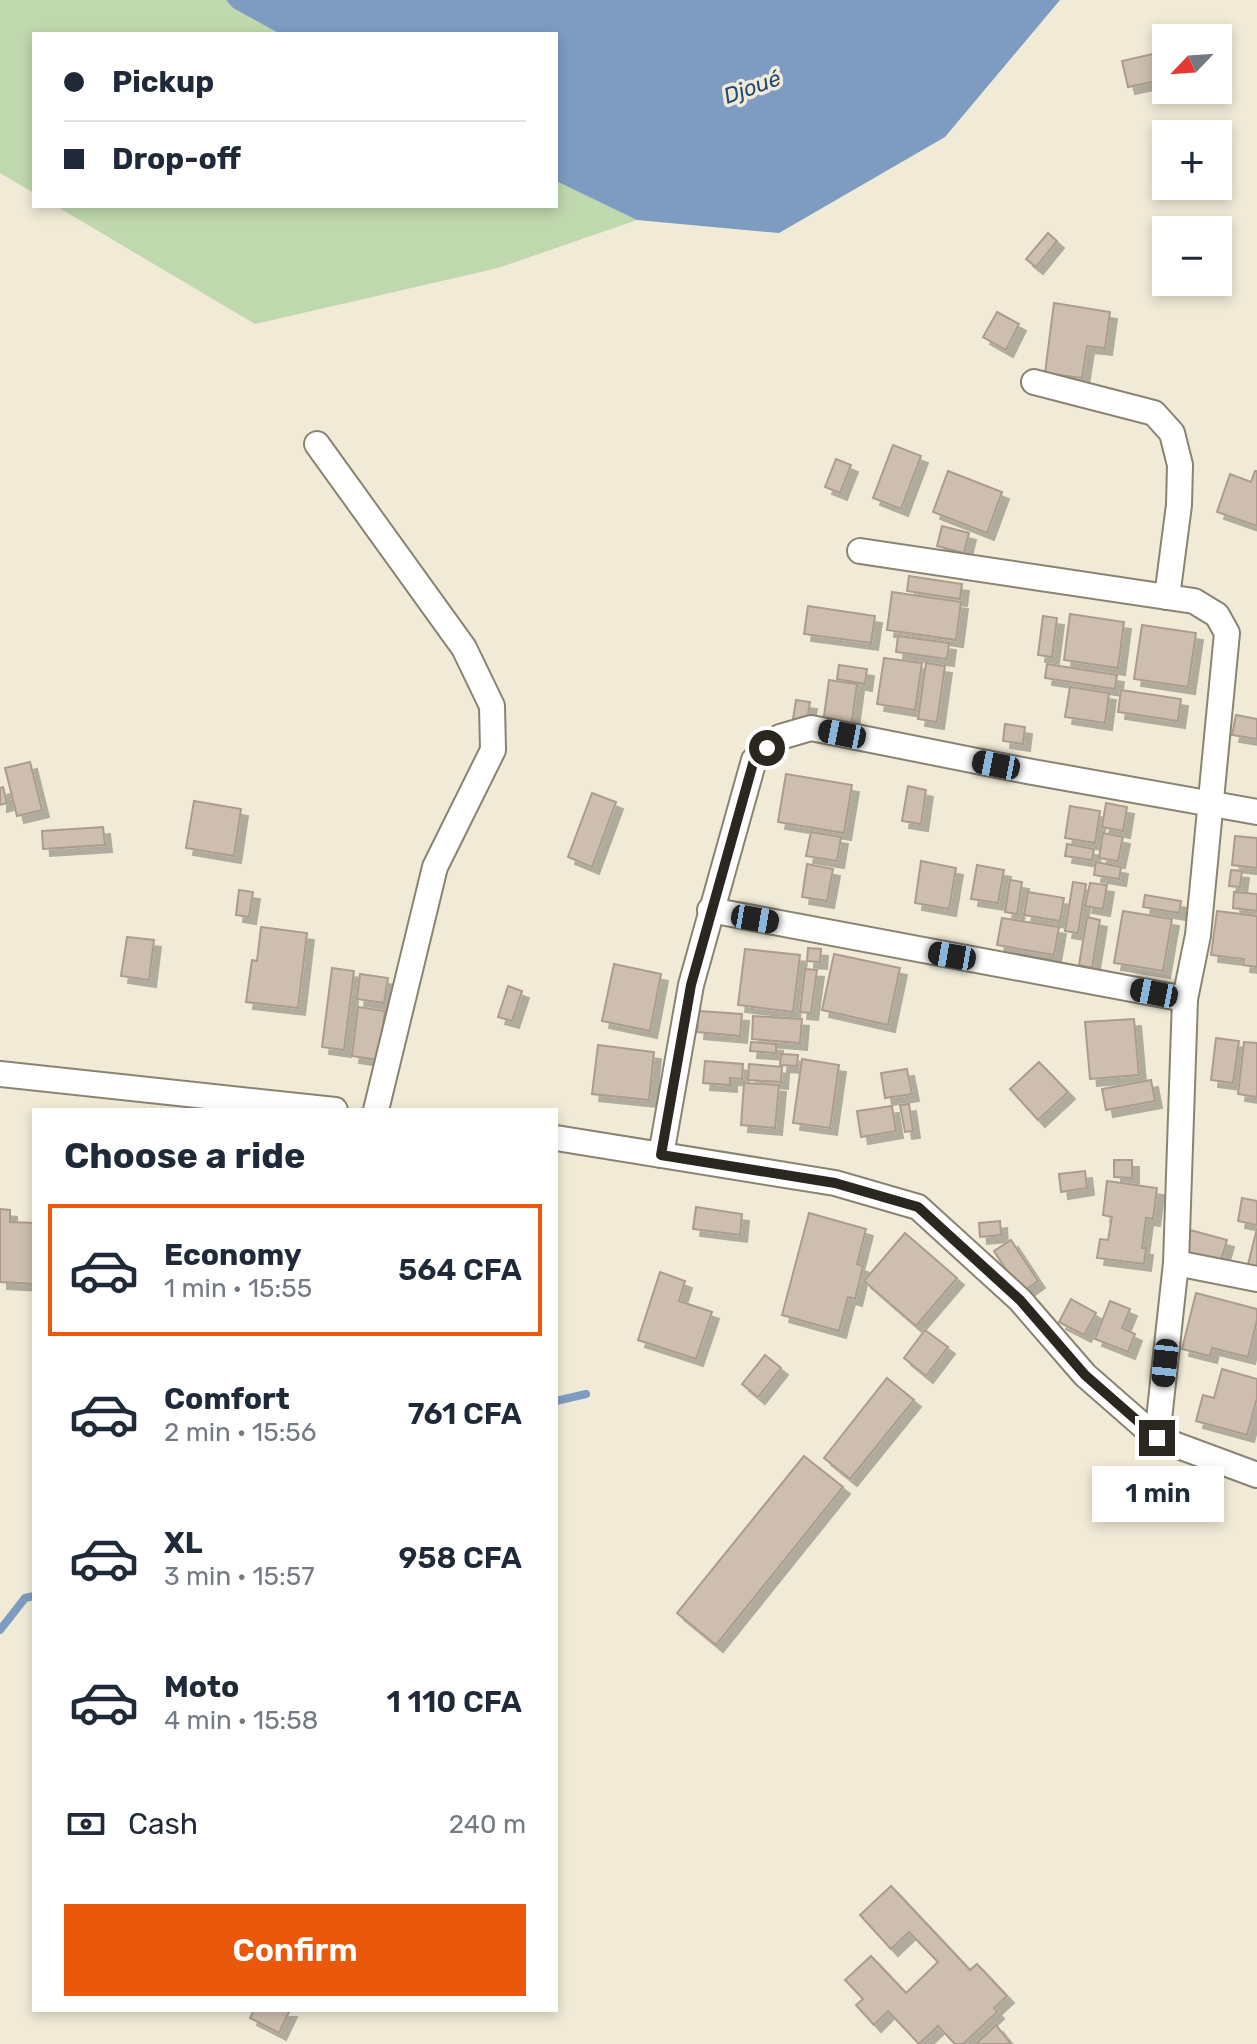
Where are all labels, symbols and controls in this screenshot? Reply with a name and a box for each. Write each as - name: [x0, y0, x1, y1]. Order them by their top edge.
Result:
- north arrow: [1152, 24, 1232, 104]
- map controls: [1152, 24, 1232, 296]
- text: Pickup: [112, 64, 214, 100]
- water label: Djoué: [720, 64, 784, 110]
- button: +: [1152, 120, 1232, 200]
- text: Drop-off: [112, 141, 241, 177]
- button: −: [1152, 216, 1232, 296]
- car: [816, 718, 868, 750]
- route start: [749, 730, 785, 766]
- car: [970, 749, 1022, 781]
- car: [729, 903, 781, 935]
- car: [926, 940, 978, 972]
- car: [1128, 977, 1180, 1009]
- text: Choose a ride: [64, 1134, 305, 1177]
- icon: car: [68, 1234, 140, 1306]
- text: Economy: [164, 1237, 302, 1273]
- text: 564 CFA: [398, 1252, 522, 1288]
- text: 1 min · 15:55: [164, 1273, 312, 1304]
- car: [1151, 1338, 1179, 1388]
- icon: car: [68, 1378, 140, 1450]
- text: Comfort: [164, 1381, 290, 1417]
- text: 761 CFA: [408, 1396, 522, 1432]
- text: 2 min · 15:56: [164, 1417, 316, 1448]
- route end: [1139, 1420, 1175, 1456]
- callout: 1 min: [1091, 1466, 1223, 1522]
- text: 1 min: [1125, 1478, 1191, 1509]
- icon: car: [68, 1522, 140, 1594]
- text: XL: [164, 1525, 203, 1561]
- text: 958 CFA: [399, 1540, 522, 1576]
- text: 3 min · 15:57: [164, 1561, 315, 1592]
- icon: car: [68, 1666, 140, 1738]
- text: Moto: [164, 1669, 239, 1705]
- text: 1 110 CFA: [387, 1684, 522, 1720]
- text: 4 min · 15:58: [164, 1705, 318, 1736]
- icon: cash: [64, 1802, 108, 1846]
- text: Cash: [128, 1806, 198, 1842]
- text: 240 m: [449, 1809, 526, 1840]
- button: Confirm: [64, 1904, 526, 1996]

